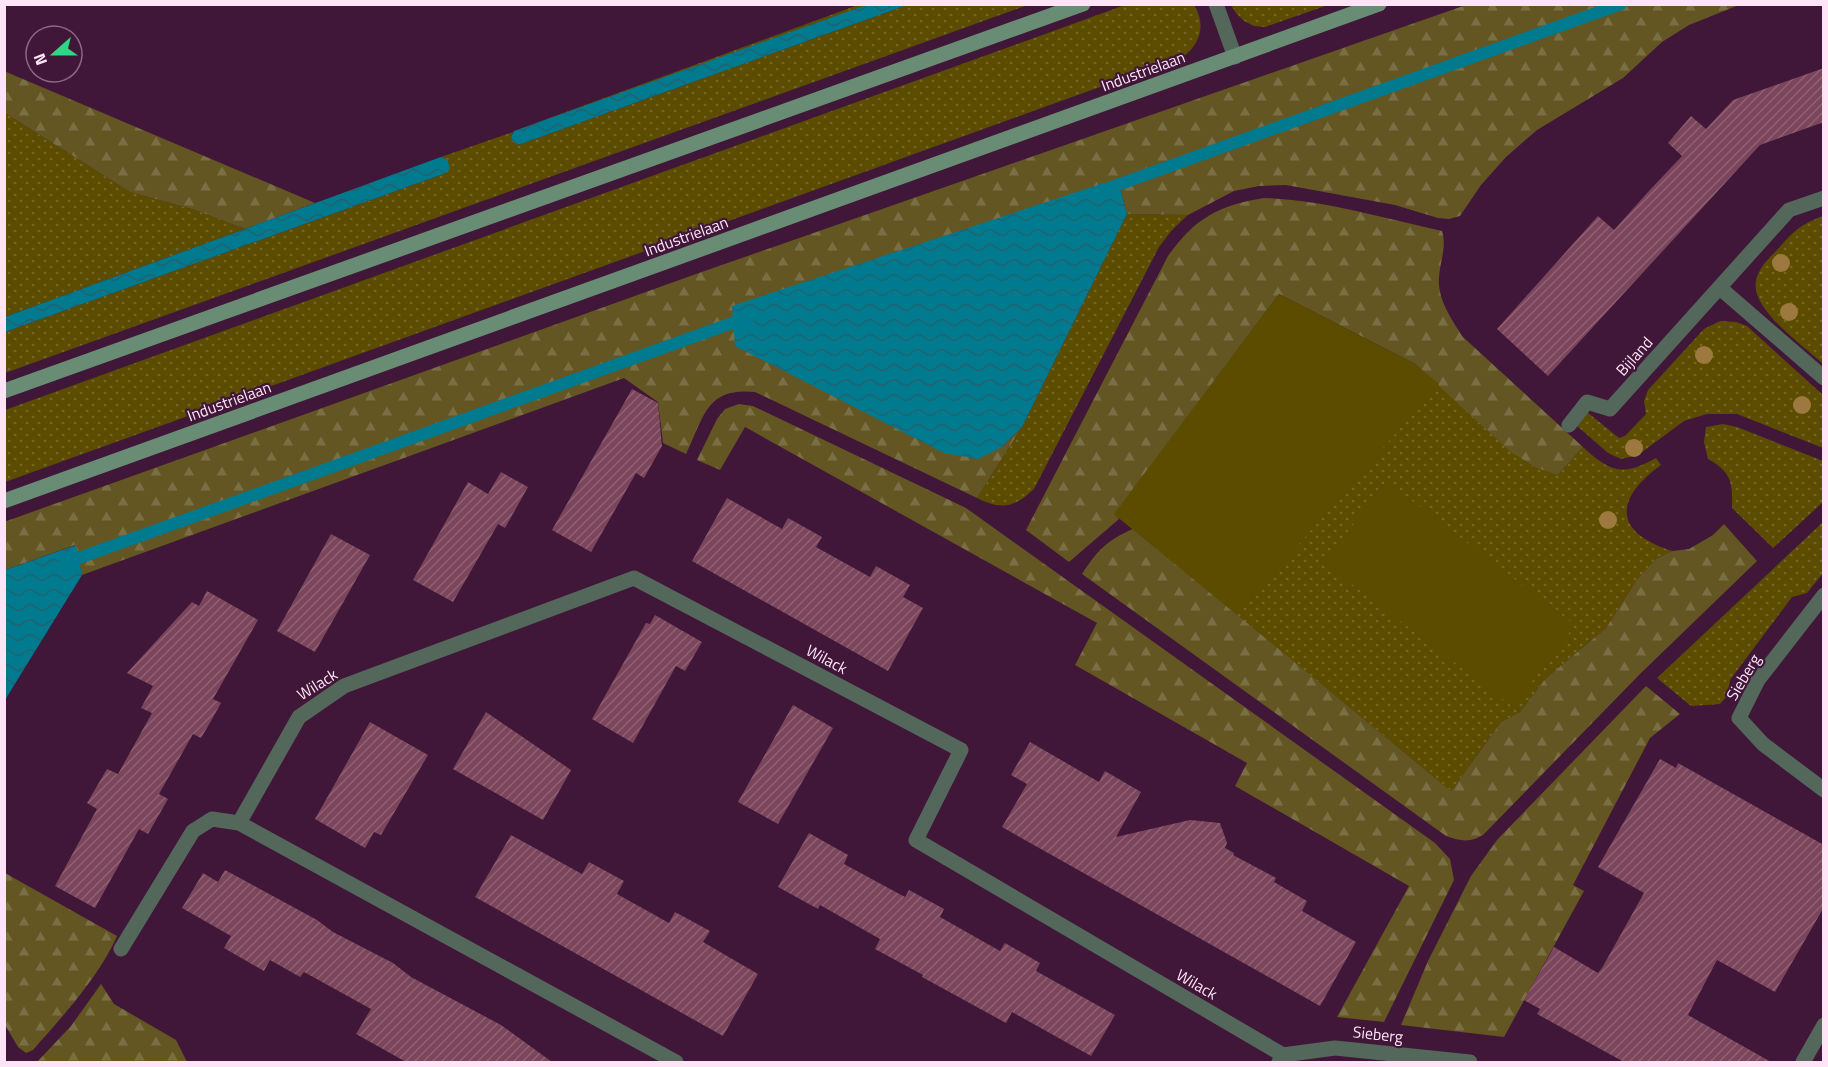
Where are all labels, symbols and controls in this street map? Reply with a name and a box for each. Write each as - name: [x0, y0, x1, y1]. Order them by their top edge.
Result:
- north arrow: [24, 24, 84, 84]
- street label: Industrielaan: [1098, 45, 1188, 97]
- text: N: [27, 50, 53, 69]
- street label: Industrielaan: [641, 210, 731, 262]
- street label: Bijland: [1610, 331, 1658, 381]
- street label: Industrielaan: [184, 375, 274, 427]
- street label: Wilack: [802, 638, 852, 680]
- street label: Sieberg: [1720, 649, 1766, 705]
- street label: Wilack: [292, 662, 342, 706]
- street label: Wilack: [1172, 963, 1222, 1006]
- street label: Sieberg: [1352, 1019, 1404, 1049]

